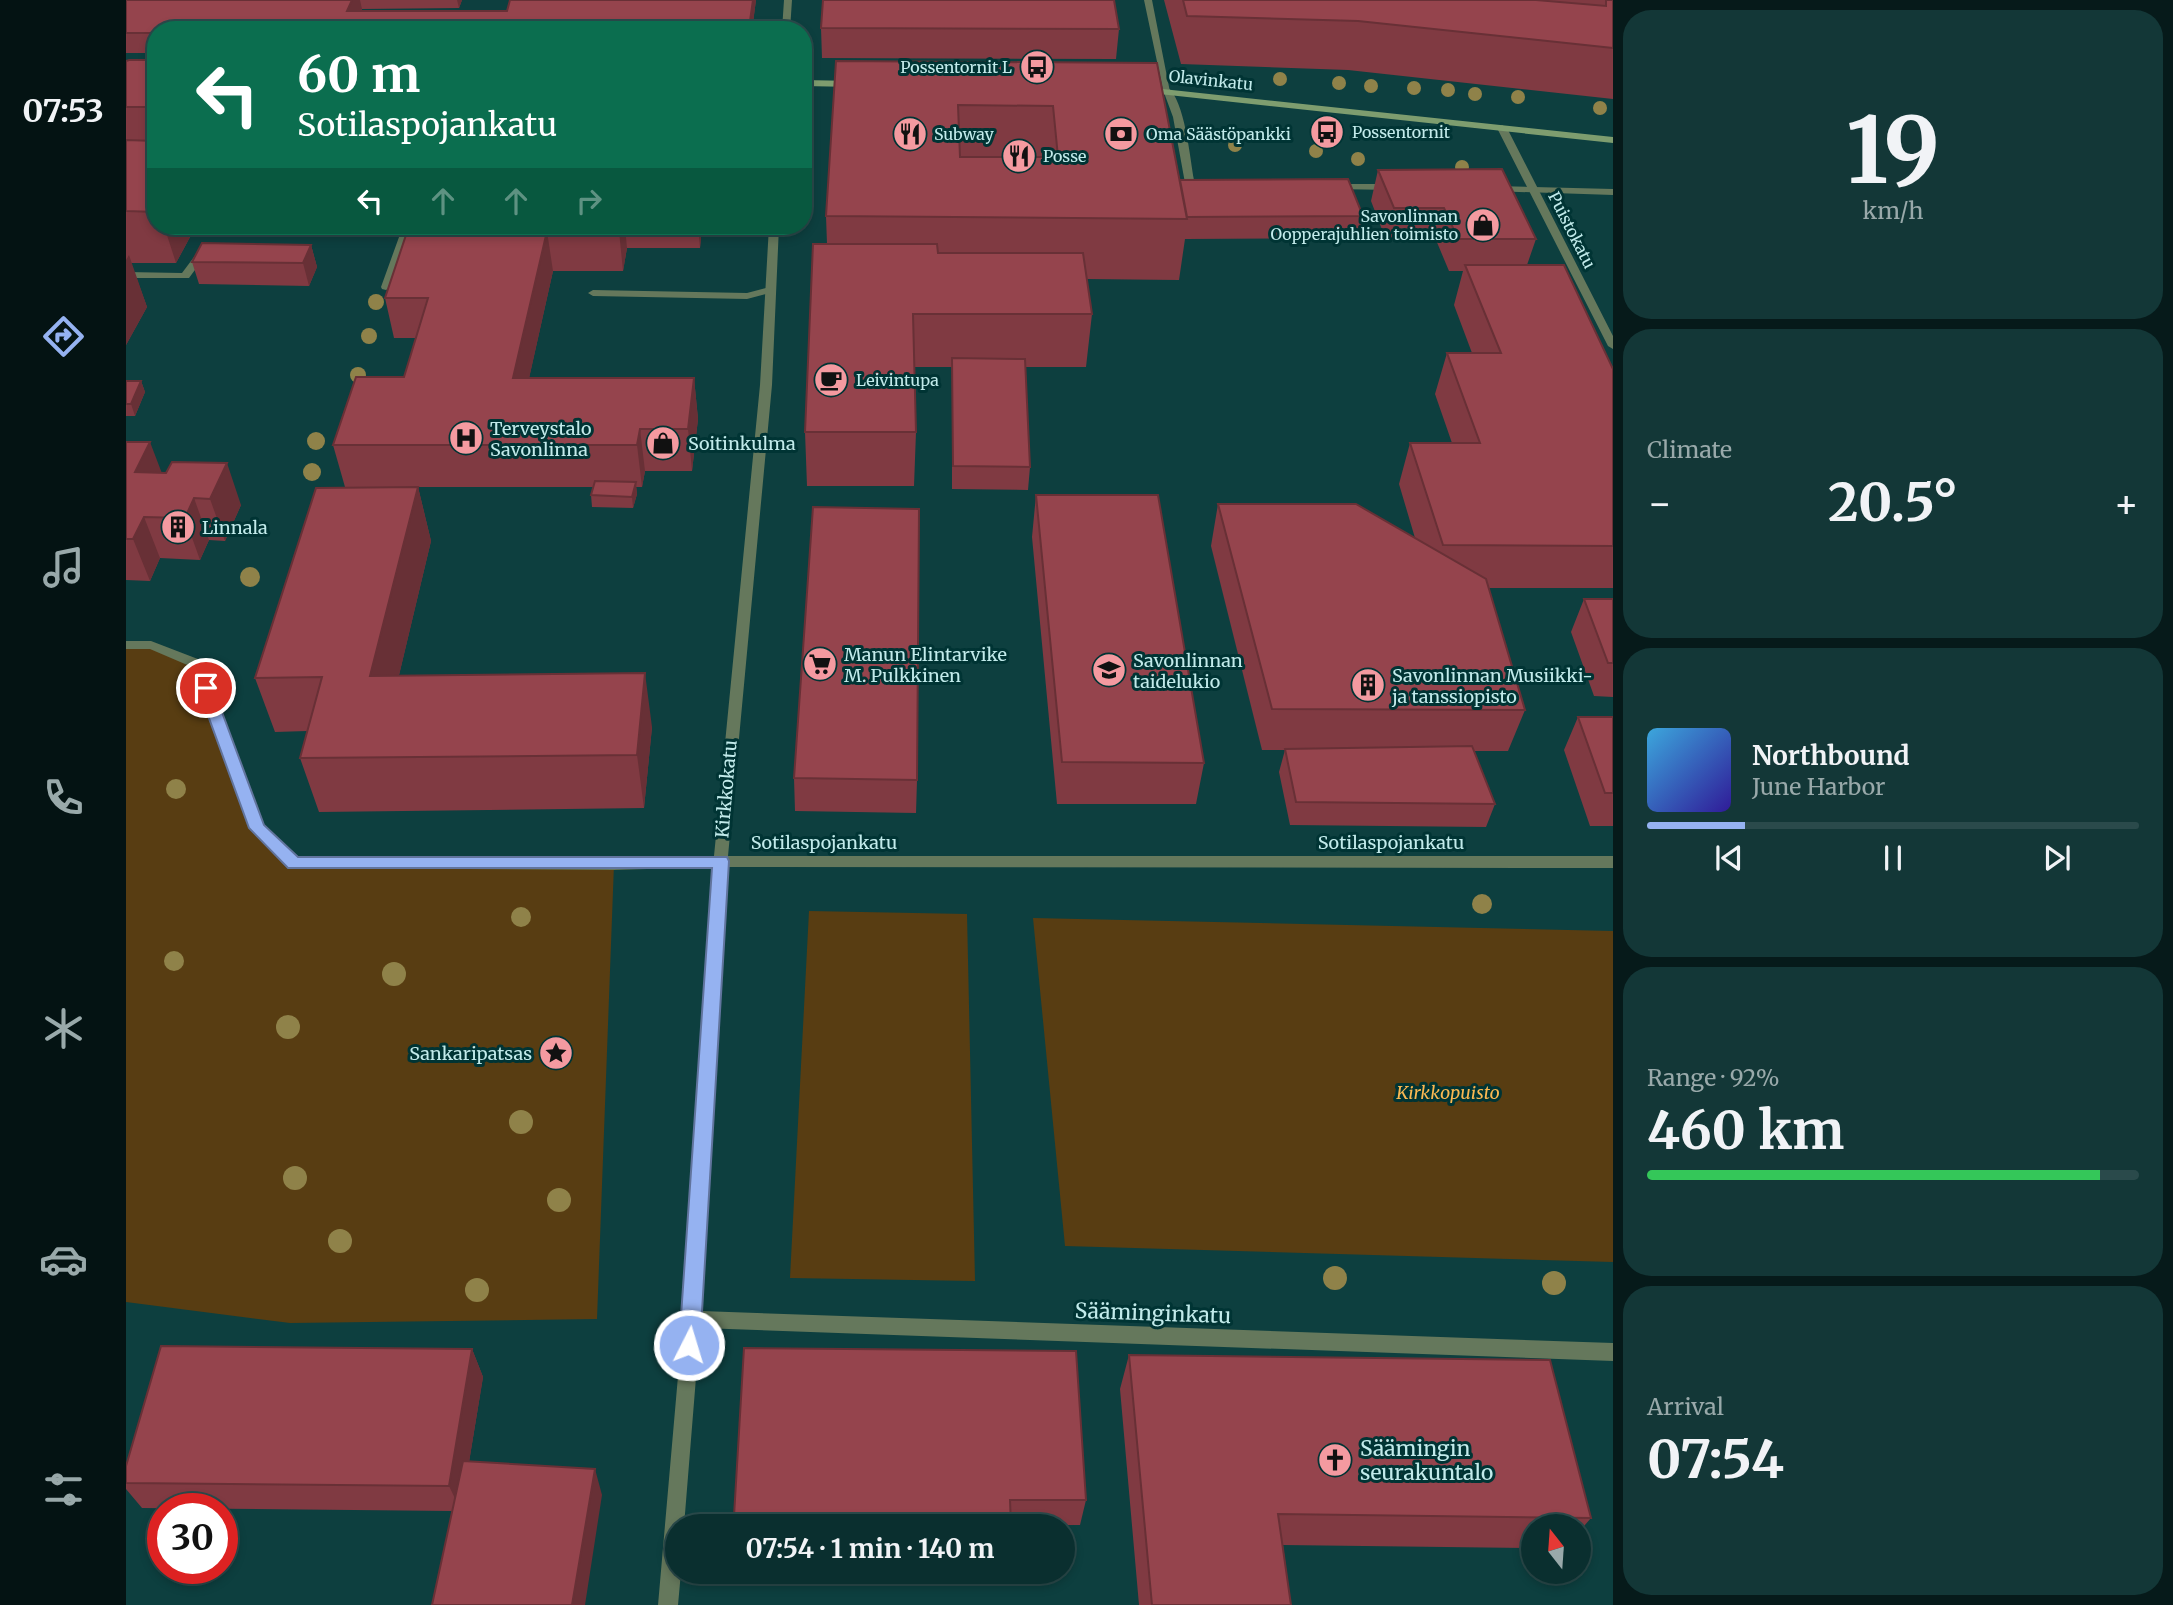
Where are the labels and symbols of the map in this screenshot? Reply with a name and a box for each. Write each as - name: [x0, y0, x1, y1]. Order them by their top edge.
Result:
- bus stop icon: Possentornit L: [1018, 48, 1056, 86]
- place label: Possentornit L: [900, 57, 1012, 77]
- street label: Olavinkatu: [1168, 66, 1254, 94]
- bus stop icon: Possentornit: [1308, 113, 1346, 151]
- restaurant icon: Subway: [891, 115, 929, 153]
- bank icon: Oma Säästöpankki: [1102, 115, 1140, 153]
- place label: Possentornit: [1352, 122, 1451, 142]
- place label: Subway: [934, 124, 994, 144]
- place label: Oma Säästöpankki: [1146, 124, 1291, 144]
- restaurant icon: Posse: [1000, 137, 1038, 175]
- place label: Posse: [1043, 146, 1086, 166]
- street label: Puistokatu: [1544, 188, 1600, 272]
- place label: Savonlinnan Oopperajuhlien toimisto: [1270, 206, 1458, 244]
- shop icon: Savonlinnan Oopperajuhlien toimisto: [1464, 206, 1502, 244]
- cafe icon: Leivintupa: [812, 361, 850, 399]
- place label: Leivintupa: [856, 370, 939, 390]
- place label: Terveystalo Savonlinna: [490, 417, 591, 461]
- hospital icon: Terveystalo Savonlinna: [447, 419, 485, 457]
- shop icon: Soitinkulma: [644, 424, 682, 462]
- place label: Soitinkulma: [688, 432, 796, 455]
- building icon: Linnala: [159, 508, 197, 546]
- place label: Linnala: [202, 516, 268, 539]
- place label: Manun Elintarvike M. Pulkkinen: [844, 643, 1007, 687]
- supermarket icon: Manun Elintarvike M. Pulkkinen: [801, 645, 839, 683]
- place label: Savonlinnan taidelukio: [1133, 649, 1243, 693]
- school or university icon: Savonlinnan taidelukio: [1090, 651, 1128, 689]
- pin: [176, 658, 236, 718]
- place label: Savonlinnan Musiikki- ja tanssiopisto: [1391, 664, 1593, 708]
- building icon: Savonlinnan Musiikki- ja tanssiopisto: [1349, 666, 1387, 704]
- street label: Kirkkokatu: [710, 739, 742, 839]
- street label: Sotilaspojankatu: [751, 831, 897, 854]
- street label: Sotilaspojankatu: [1318, 831, 1464, 854]
- place icon: Sankaripatsas: [537, 1034, 575, 1072]
- place label: Sankaripatsas: [409, 1042, 532, 1065]
- park label: Kirkkopuisto: [1395, 1081, 1500, 1104]
- street label: Sääminginkatu: [1074, 1297, 1232, 1329]
- position arrow: [652, 1308, 726, 1382]
- place label: Säämingin seurakuntalo: [1360, 1435, 1493, 1486]
- church icon: Säämingin seurakuntalo: [1316, 1441, 1354, 1479]
- speed limit sign: 30: [147, 1493, 238, 1584]
- north arrow: [1521, 1514, 1591, 1584]

